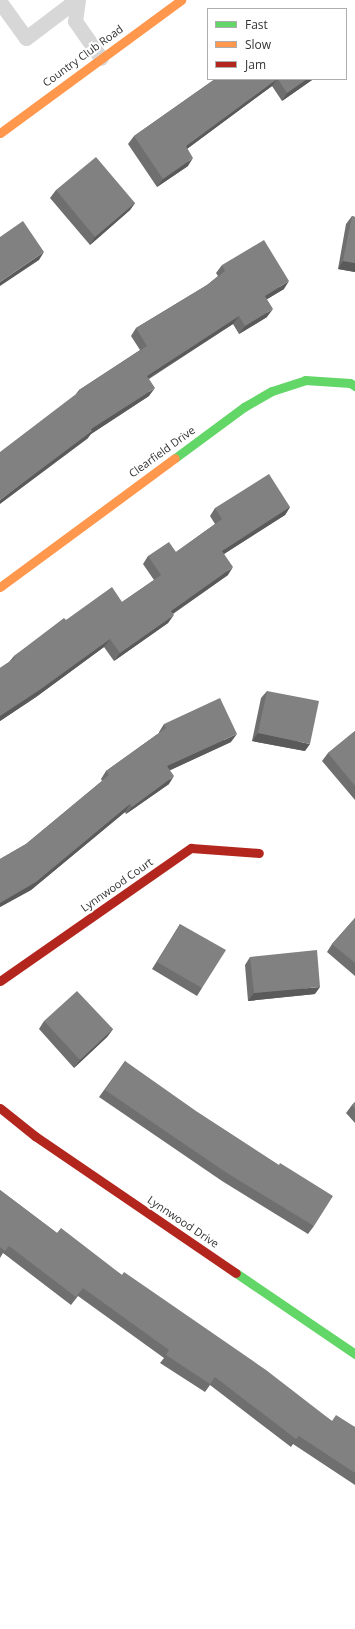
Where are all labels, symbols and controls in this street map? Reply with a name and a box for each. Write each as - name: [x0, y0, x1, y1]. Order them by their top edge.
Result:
- legend: [207, 8, 347, 80]
- text: Fast: [245, 16, 268, 33]
- street label: Country Club Road: [40, 22, 126, 90]
- text: Slow: [245, 36, 271, 53]
- text: Jam: [245, 56, 266, 73]
- street label: Clearfield Drive: [126, 424, 198, 480]
- street label: Lynnwood Court: [78, 855, 156, 915]
- street label: Lynnwood Drive: [145, 1193, 221, 1251]

